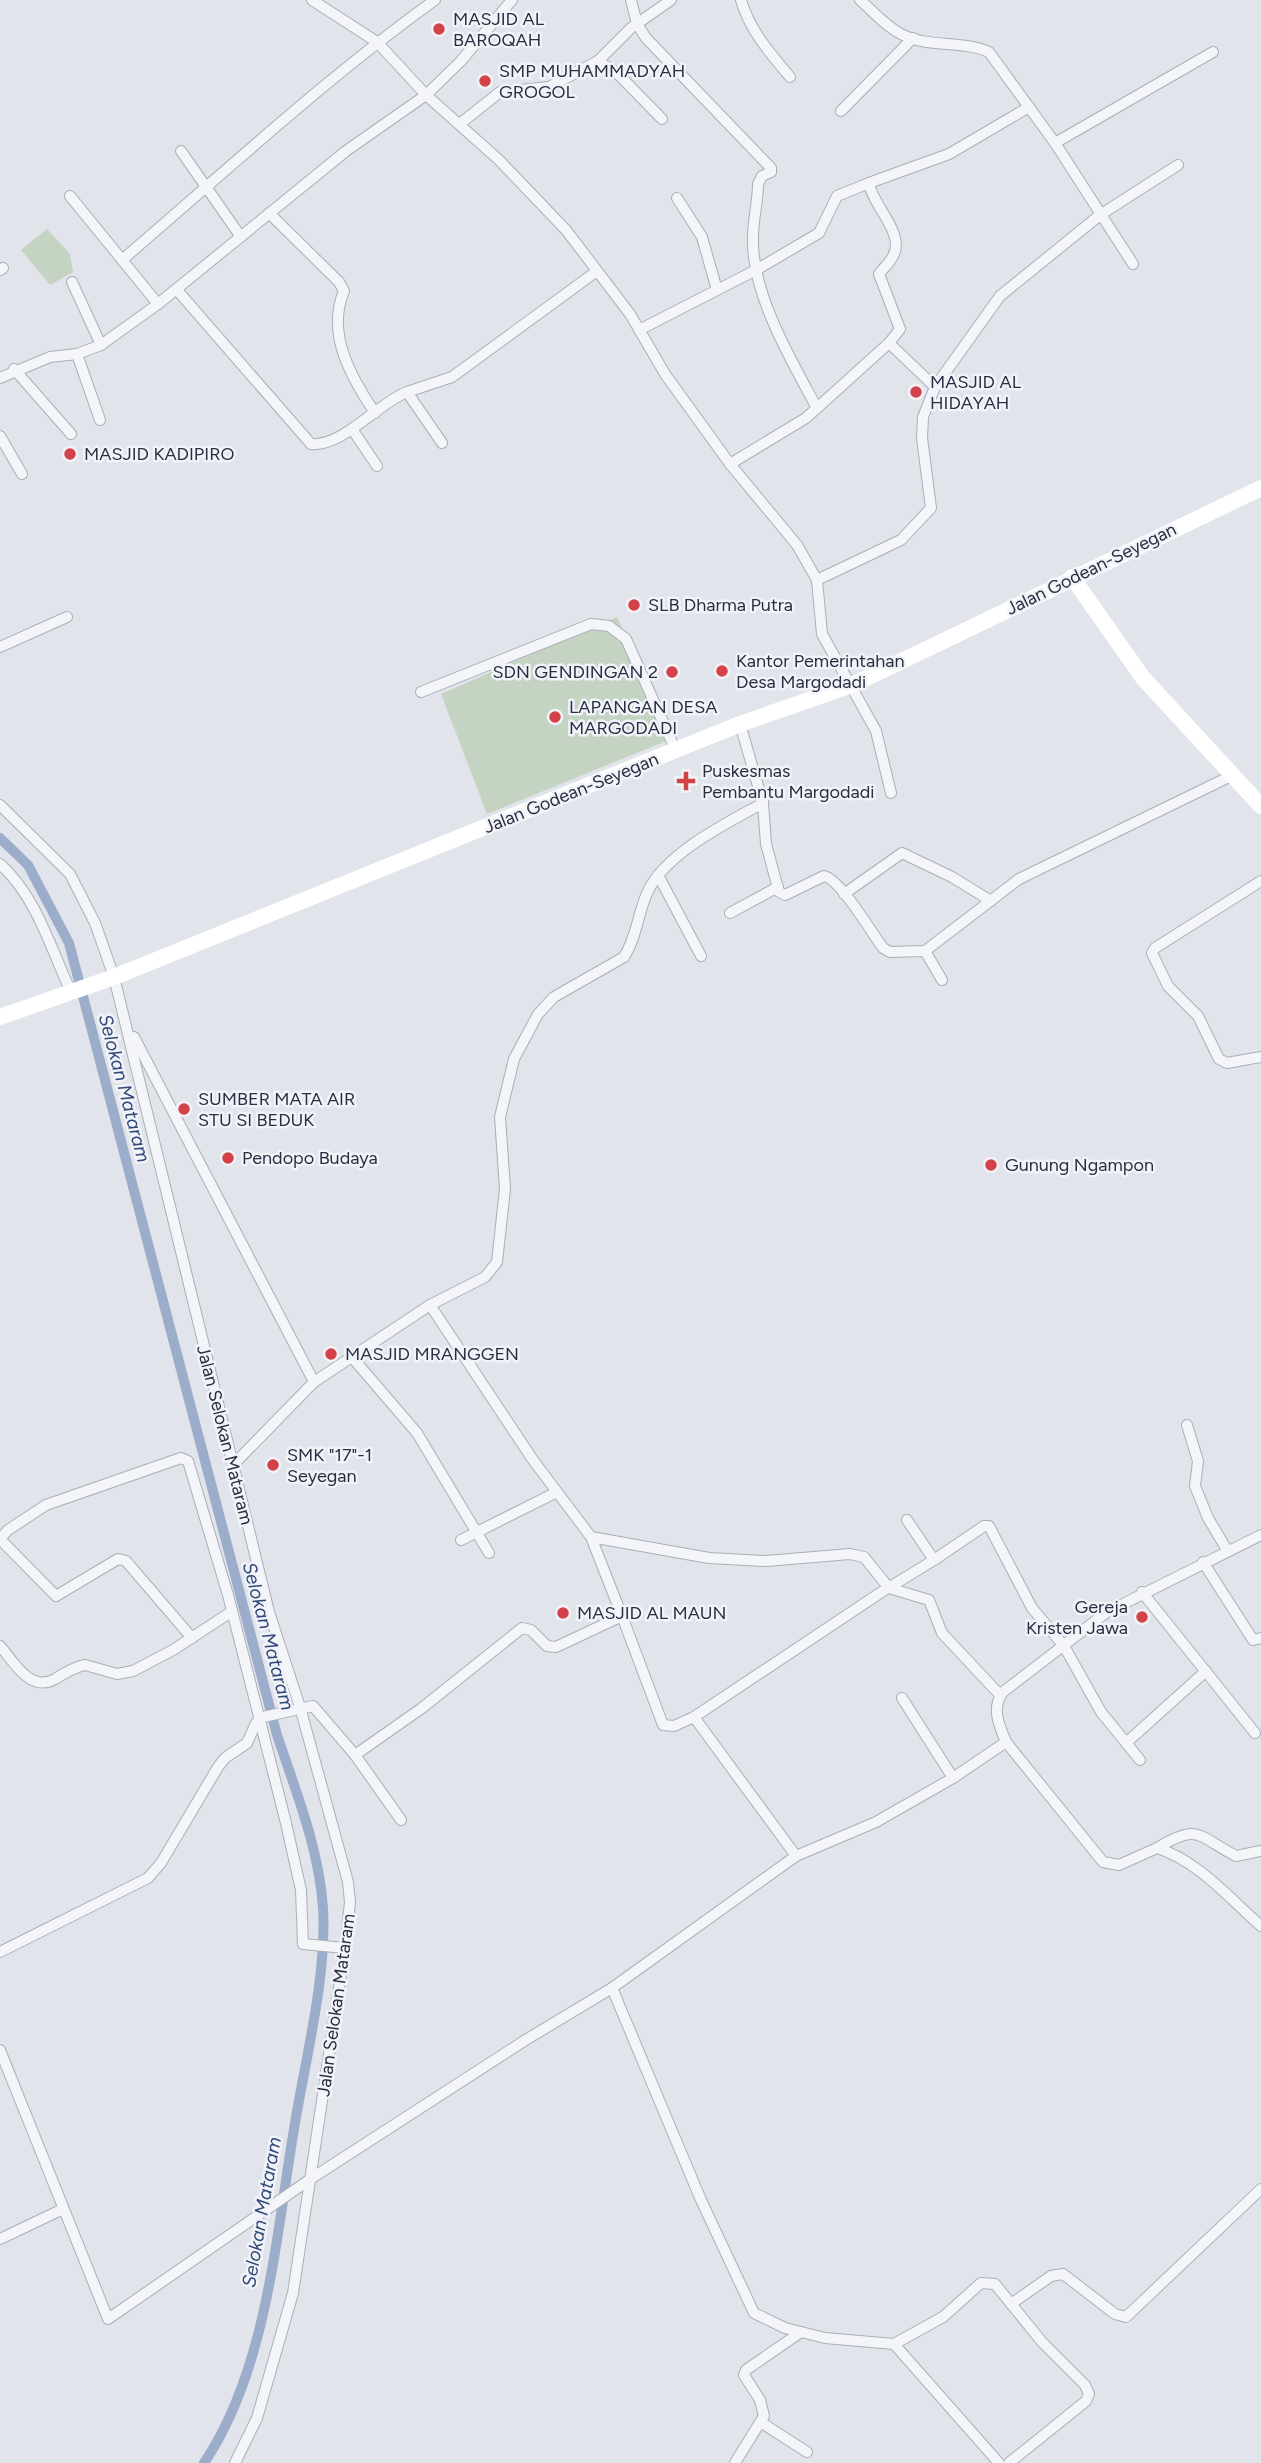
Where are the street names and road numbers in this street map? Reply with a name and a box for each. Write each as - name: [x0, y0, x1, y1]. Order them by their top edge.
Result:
- street label: Jalan Godean-Seyegan: [1002, 518, 1180, 620]
- street label: Jalan Godean-Seyegan: [480, 748, 662, 838]
- street label: Jalan Selokan Mataram: [192, 1343, 258, 1527]
- street label: Jalan Selokan Mataram: [312, 1912, 360, 2098]

